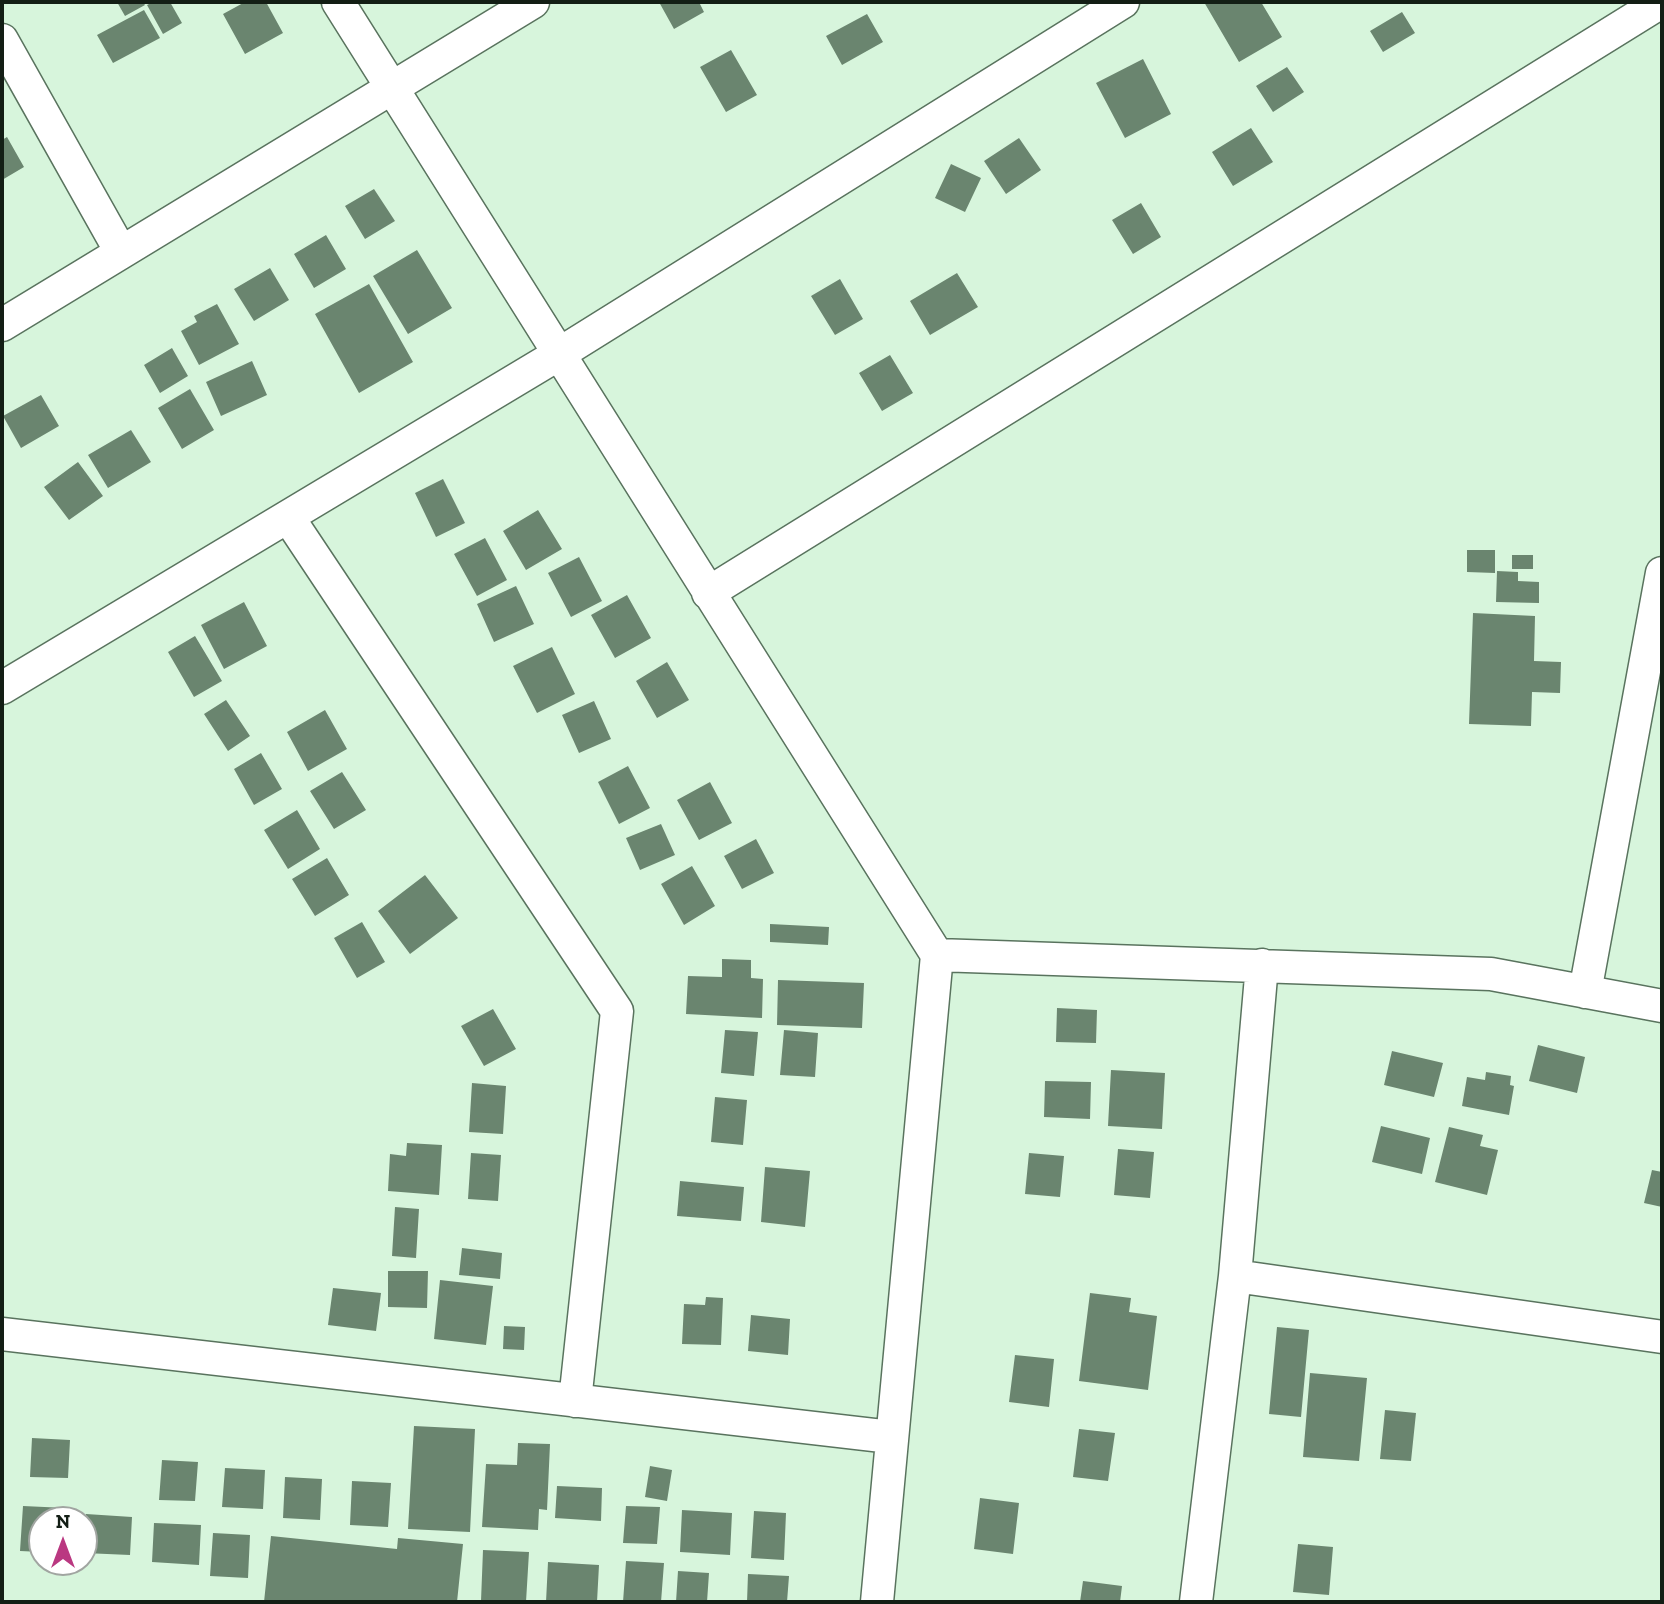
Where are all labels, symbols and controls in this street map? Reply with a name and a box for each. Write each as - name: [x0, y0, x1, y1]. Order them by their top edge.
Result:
- north arrow: [28, 1506, 98, 1576]
- text: N: [56, 1510, 70, 1533]

